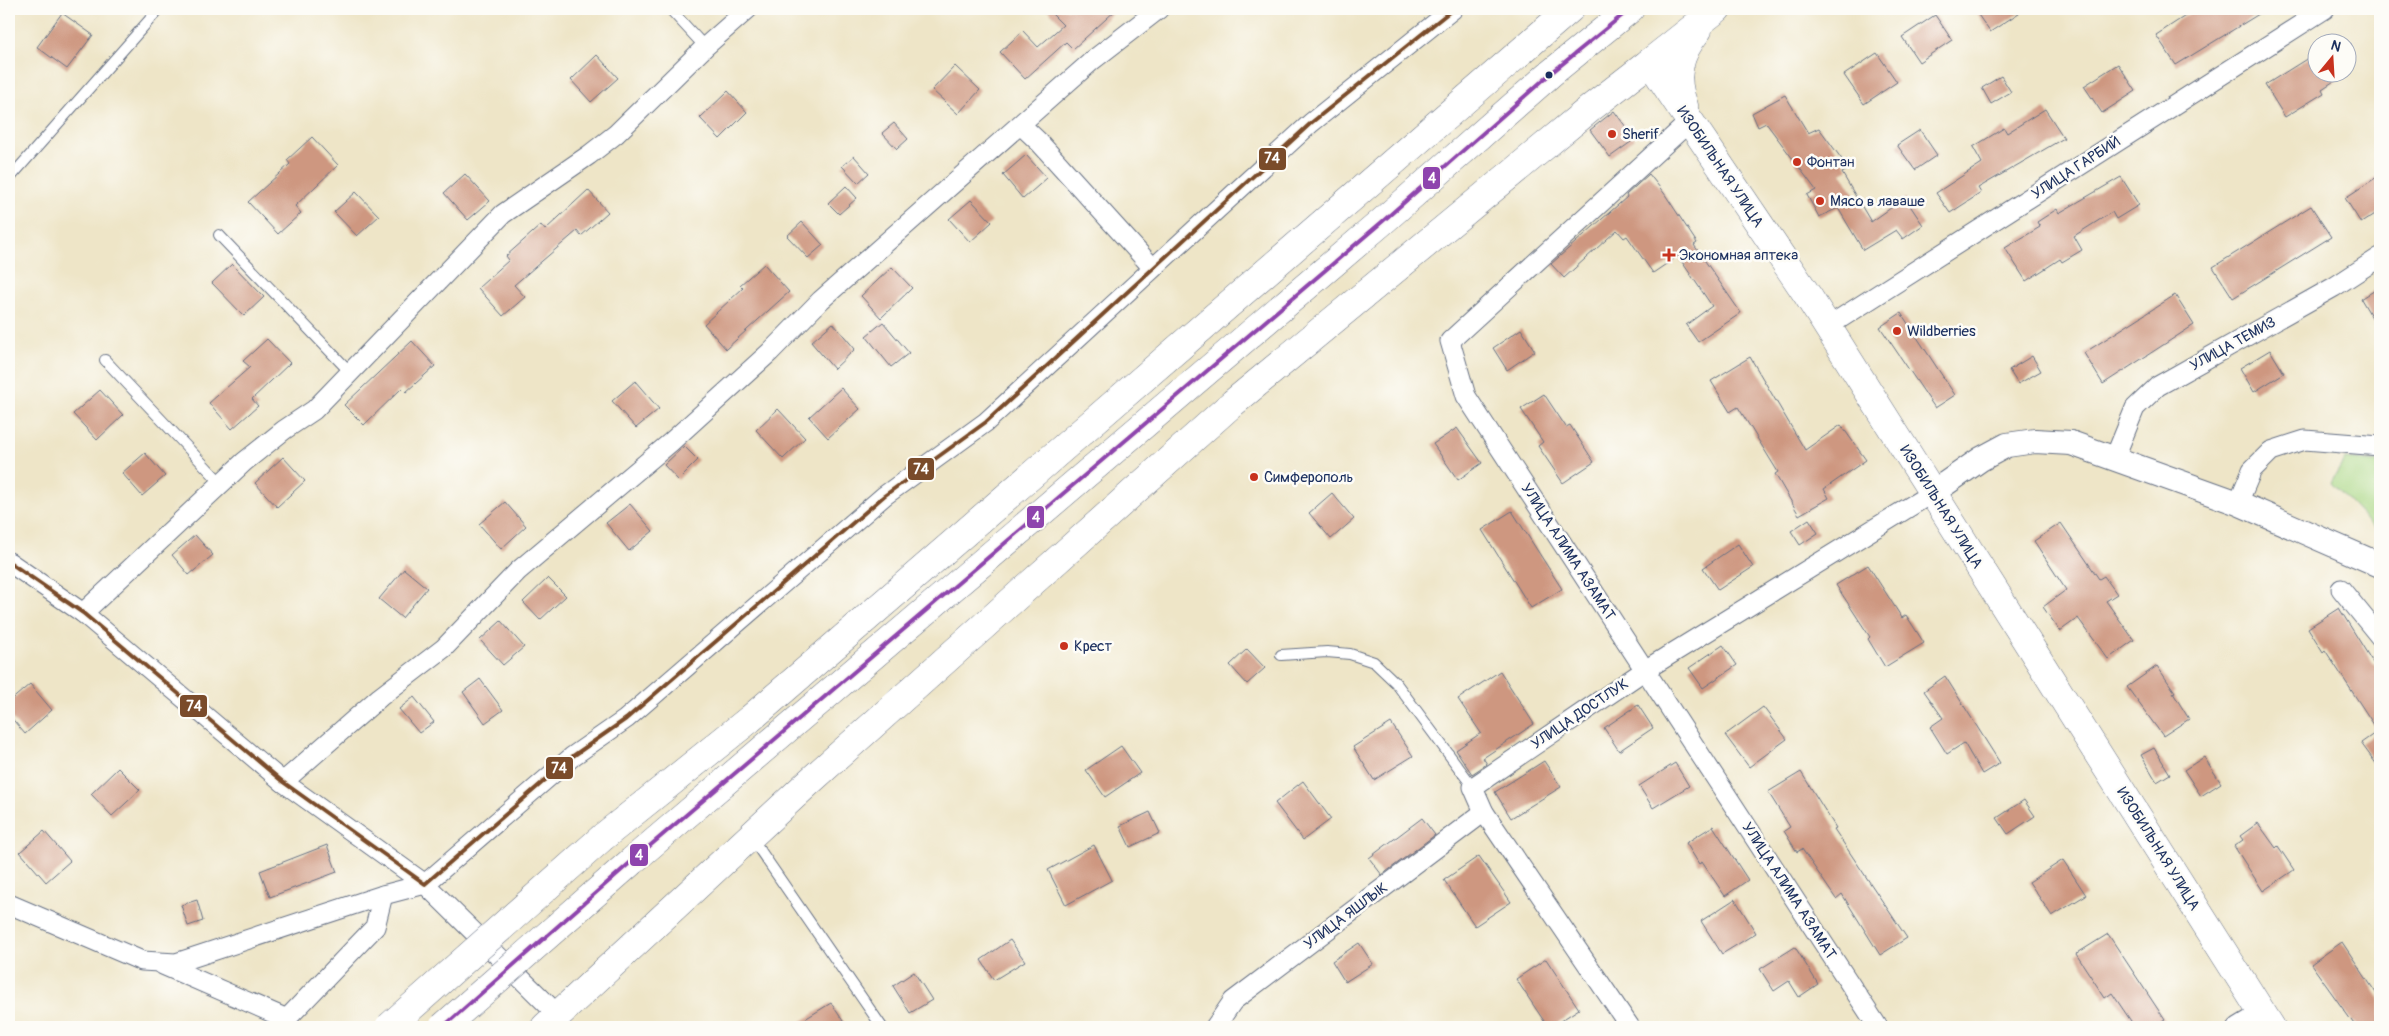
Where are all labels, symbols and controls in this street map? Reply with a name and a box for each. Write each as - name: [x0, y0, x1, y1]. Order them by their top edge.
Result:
- north arrow: [2306, 32, 2356, 82]
- text: N: [2329, 37, 2343, 56]
- unlabelled marker: [1544, 70, 1554, 80]
- street label: ИЗОБИЛЬНАЯ УЛИЦА: [1672, 103, 1768, 231]
- place label: Sherif: [1622, 125, 1659, 144]
- marker: Sherif: [1606, 128, 1618, 140]
- street label: УЛИЦА ГАРБИЙ: [2028, 132, 2124, 204]
- line badge: 74: [1258, 147, 1287, 171]
- text: 74: [1264, 150, 1281, 167]
- place label: Фонтан: [1807, 153, 1855, 172]
- marker: Фонтан: [1791, 156, 1803, 168]
- line badge: 4: [1422, 166, 1441, 190]
- text: 4: [1428, 170, 1437, 187]
- place label: Мясо в лаваше: [1830, 192, 1925, 211]
- marker: Мясо в лаваше: [1814, 195, 1826, 207]
- place label: Экономная аптека: [1679, 246, 1798, 265]
- marker: Экономная аптека: [1663, 249, 1675, 261]
- street label: УЛИЦА ТЕМИЗ: [2187, 313, 2279, 375]
- place label: Wildberries: [1907, 322, 1976, 341]
- marker: Wildberries: [1891, 325, 1903, 337]
- street label: ИЗОБИЛЬНАЯ УЛИЦА: [1895, 442, 1987, 572]
- line badge: 74: [907, 457, 935, 481]
- text: 74: [913, 461, 930, 478]
- place label: Симферополь: [1264, 468, 1354, 487]
- marker: Симферополь: [1248, 471, 1260, 483]
- street label: УЛИЦА АЛИМА АЗАМАТ: [1517, 480, 1619, 624]
- line badge: 4: [1026, 505, 1045, 529]
- text: 4: [1032, 509, 1041, 526]
- place label: Крест: [1074, 637, 1112, 656]
- marker: Крест: [1058, 640, 1070, 652]
- street label: УЛИЦА ДОСТЛУК: [1528, 674, 1632, 754]
- line badge: 74: [179, 694, 208, 718]
- text: 74: [186, 698, 203, 715]
- line badge: 74: [545, 756, 574, 780]
- text: 74: [551, 760, 568, 777]
- street label: ИЗОБИЛЬНАЯ УЛИЦА: [2112, 784, 2204, 914]
- street label: УЛИЦА АЛИМА АЗАМАТ: [1738, 819, 1840, 963]
- line badge: 4: [629, 843, 649, 867]
- text: 4: [635, 847, 644, 864]
- street label: УЛИЦА ЯШЛЫК: [1300, 878, 1392, 954]

